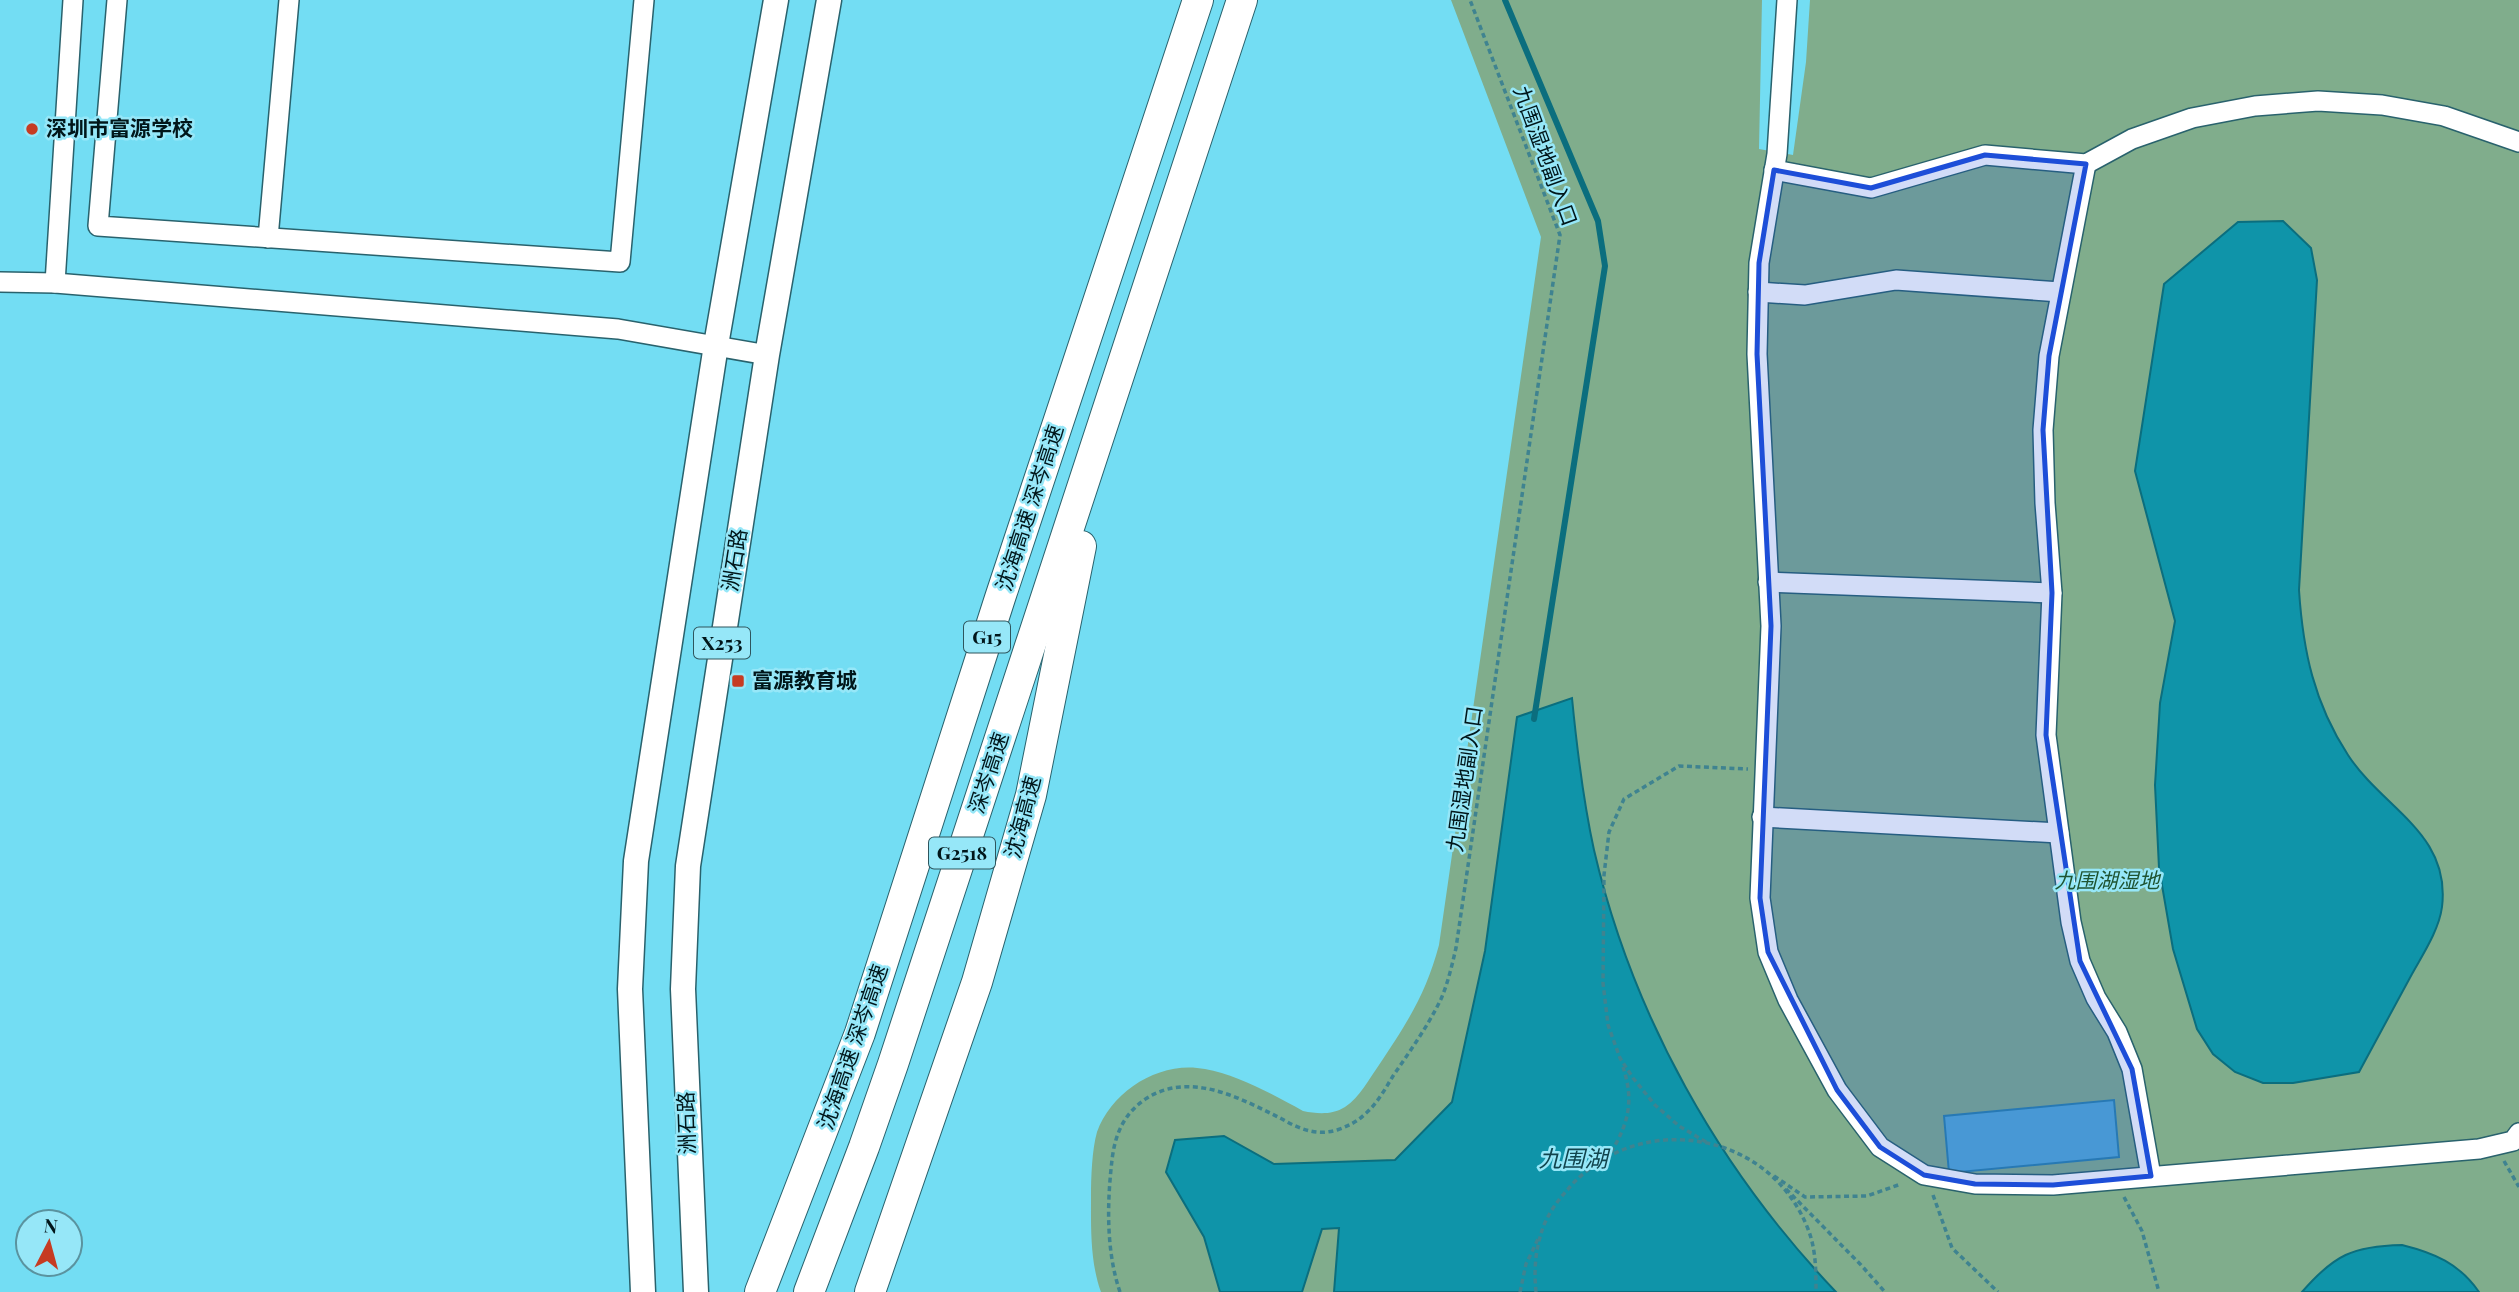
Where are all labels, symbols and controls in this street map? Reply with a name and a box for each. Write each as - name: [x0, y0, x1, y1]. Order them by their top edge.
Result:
- street label: 九围湿地副入口: [1509, 81, 1585, 229]
- place label: 深圳市富源学校: [46, 113, 193, 141]
- marker: 深圳市富源学校: [24, 121, 40, 137]
- street label: 沈海高速 深岑高速: [988, 421, 1068, 594]
- street label: 洲石路: [714, 526, 752, 593]
- road number: G15: [964, 622, 1010, 652]
- road number: X253: [694, 628, 750, 658]
- place label: 富源教育城: [752, 665, 857, 693]
- marker: 富源教育城: [730, 673, 746, 689]
- street label: 九围湿地副入口: [1439, 704, 1487, 853]
- street label: 深岑高速: [961, 728, 1013, 817]
- street label: 沈海高速: [997, 772, 1045, 861]
- road number: G2518: [929, 838, 995, 868]
- park label: 九围湖湿地: [2055, 865, 2161, 893]
- street label: 沈海高速 深岑高速: [810, 960, 893, 1133]
- street label: 洲石路: [670, 1091, 700, 1155]
- water label: 九围湖: [1539, 1142, 1611, 1173]
- north arrow: [14, 1208, 84, 1278]
- text: N: [43, 1211, 59, 1239]

